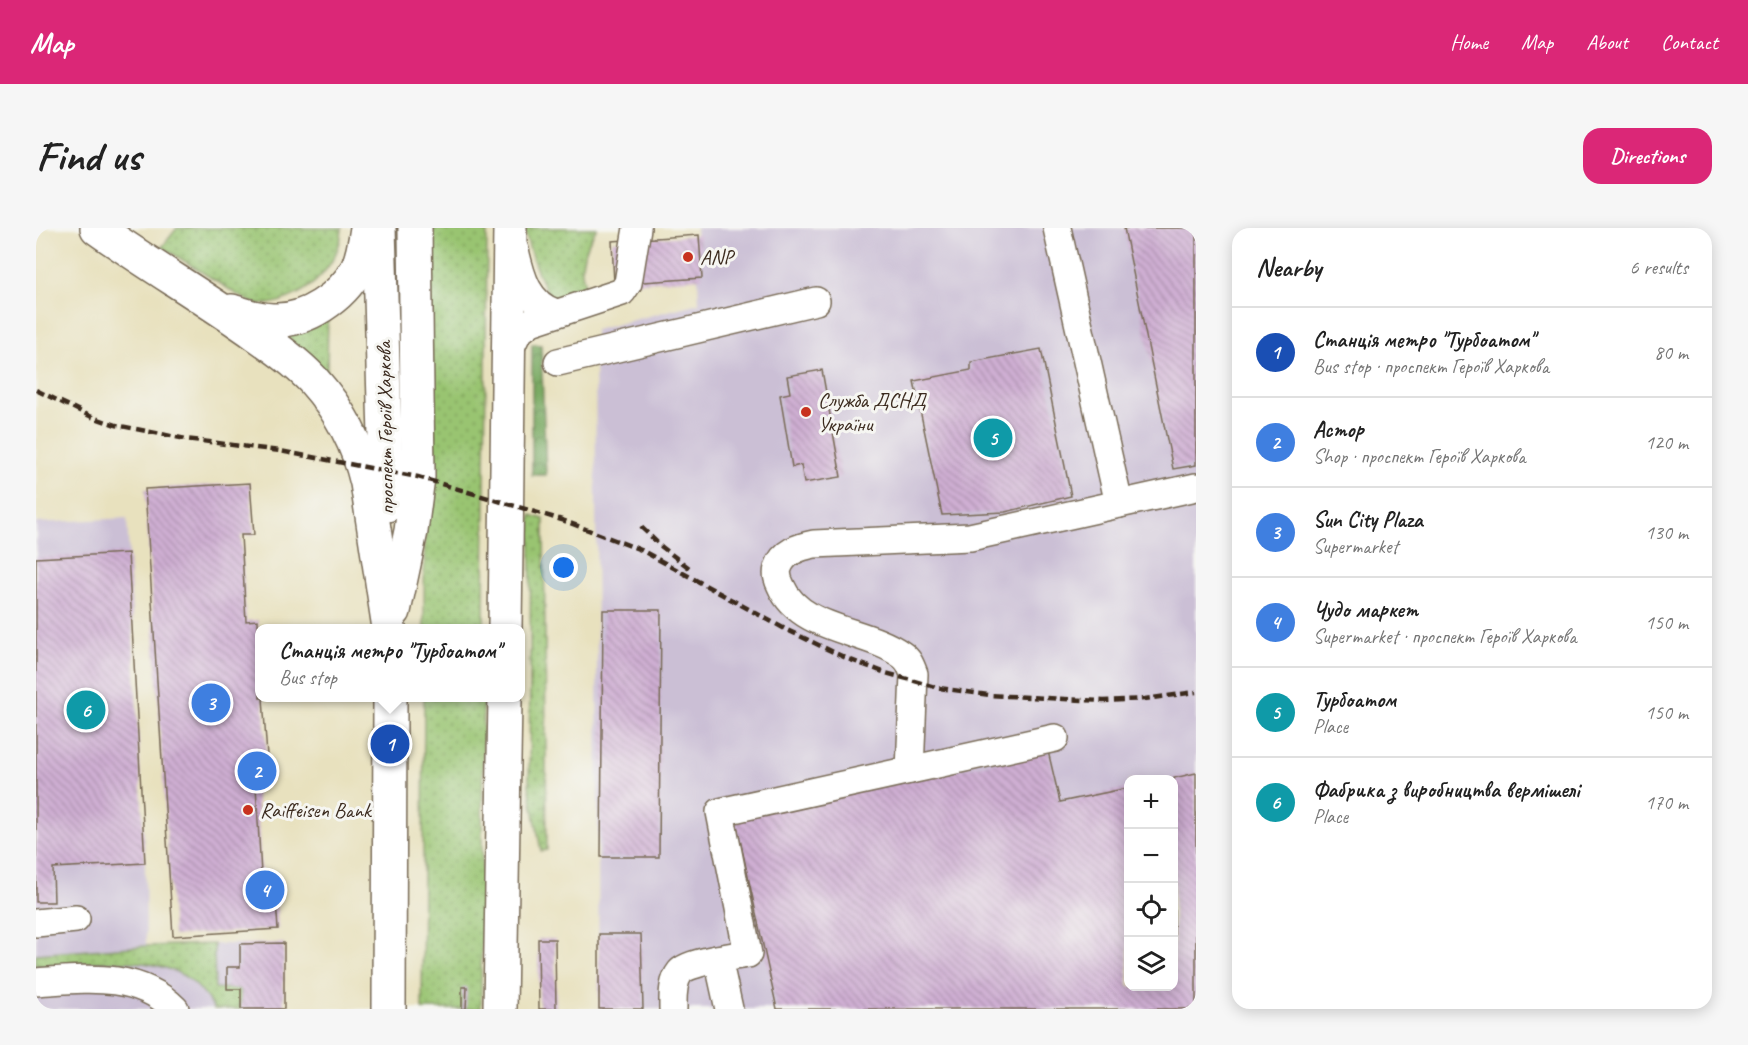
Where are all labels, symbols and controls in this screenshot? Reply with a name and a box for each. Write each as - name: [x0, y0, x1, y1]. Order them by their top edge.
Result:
- text: Map: [30, 25, 73, 60]
- text: Home: [1450, 29, 1488, 55]
- text: Map: [1521, 29, 1553, 55]
- text: About: [1586, 29, 1628, 55]
- text: Contact: [1661, 29, 1718, 55]
- button: Directions: [1583, 128, 1712, 184]
- text: Find us: [36, 130, 141, 183]
- place label: ANP: [700, 244, 736, 270]
- marker: ANP: [681, 250, 695, 264]
- text: Nearby: [1256, 251, 1321, 284]
- text: 6 results: [1629, 255, 1688, 280]
- text: Станція метро "Турбоатом": [1313, 326, 1535, 354]
- street label: проспект Героїв Харкова: [370, 339, 400, 515]
- text: 1: [1271, 340, 1280, 365]
- text: 80 m: [1654, 340, 1688, 365]
- text: Bus stop · проспект Героїв Харкова: [1313, 354, 1549, 379]
- place label: Служба ДСНД України: [818, 387, 927, 437]
- marker: Служба ДСНД України: [799, 405, 813, 419]
- pin: 5: [974, 416, 1012, 460]
- text: Астор: [1313, 416, 1364, 444]
- text: 2: [1271, 430, 1280, 455]
- text: 120 m: [1645, 430, 1688, 455]
- text: Shop · проспект Героїв Харкова: [1313, 444, 1525, 469]
- text: Sun City Plaza: [1313, 506, 1423, 534]
- text: 3: [1271, 520, 1280, 545]
- text: 130 m: [1645, 520, 1688, 545]
- text: Supermarket: [1313, 534, 1398, 559]
- your location: [549, 553, 578, 582]
- text: Чудо маркет: [1313, 596, 1418, 624]
- text: 4: [1271, 610, 1280, 635]
- text: 150 m: [1645, 610, 1688, 635]
- popup: [255, 624, 525, 702]
- text: Supermarket · проспект Героїв Харкова: [1313, 624, 1576, 649]
- text: Станція метро "Турбоатом": [279, 637, 501, 665]
- text: Bus stop: [279, 665, 337, 690]
- pin: 3: [192, 680, 231, 726]
- text: Турбоатом: [1313, 686, 1396, 714]
- pin: 6: [67, 688, 106, 732]
- text: 5: [1271, 700, 1280, 725]
- text: 150 m: [1645, 700, 1688, 725]
- text: Place: [1313, 714, 1348, 739]
- pin: 1: [370, 722, 410, 766]
- pin: 2: [238, 748, 276, 794]
- map controls: [1124, 775, 1178, 991]
- button: +: [1124, 775, 1178, 829]
- text: Фабрика з виробництва вермішелі: [1313, 776, 1580, 804]
- text: 6: [1271, 790, 1280, 815]
- text: 170 m: [1645, 790, 1688, 815]
- place label: Raiffeisen Bank: [260, 797, 373, 823]
- marker: Raiffeisen Bank: [241, 803, 255, 817]
- text: Place: [1313, 804, 1348, 829]
- button: −: [1124, 829, 1178, 883]
- pin: 4: [246, 868, 284, 912]
- button: locate: [1124, 883, 1178, 937]
- button: layers: [1124, 937, 1178, 991]

